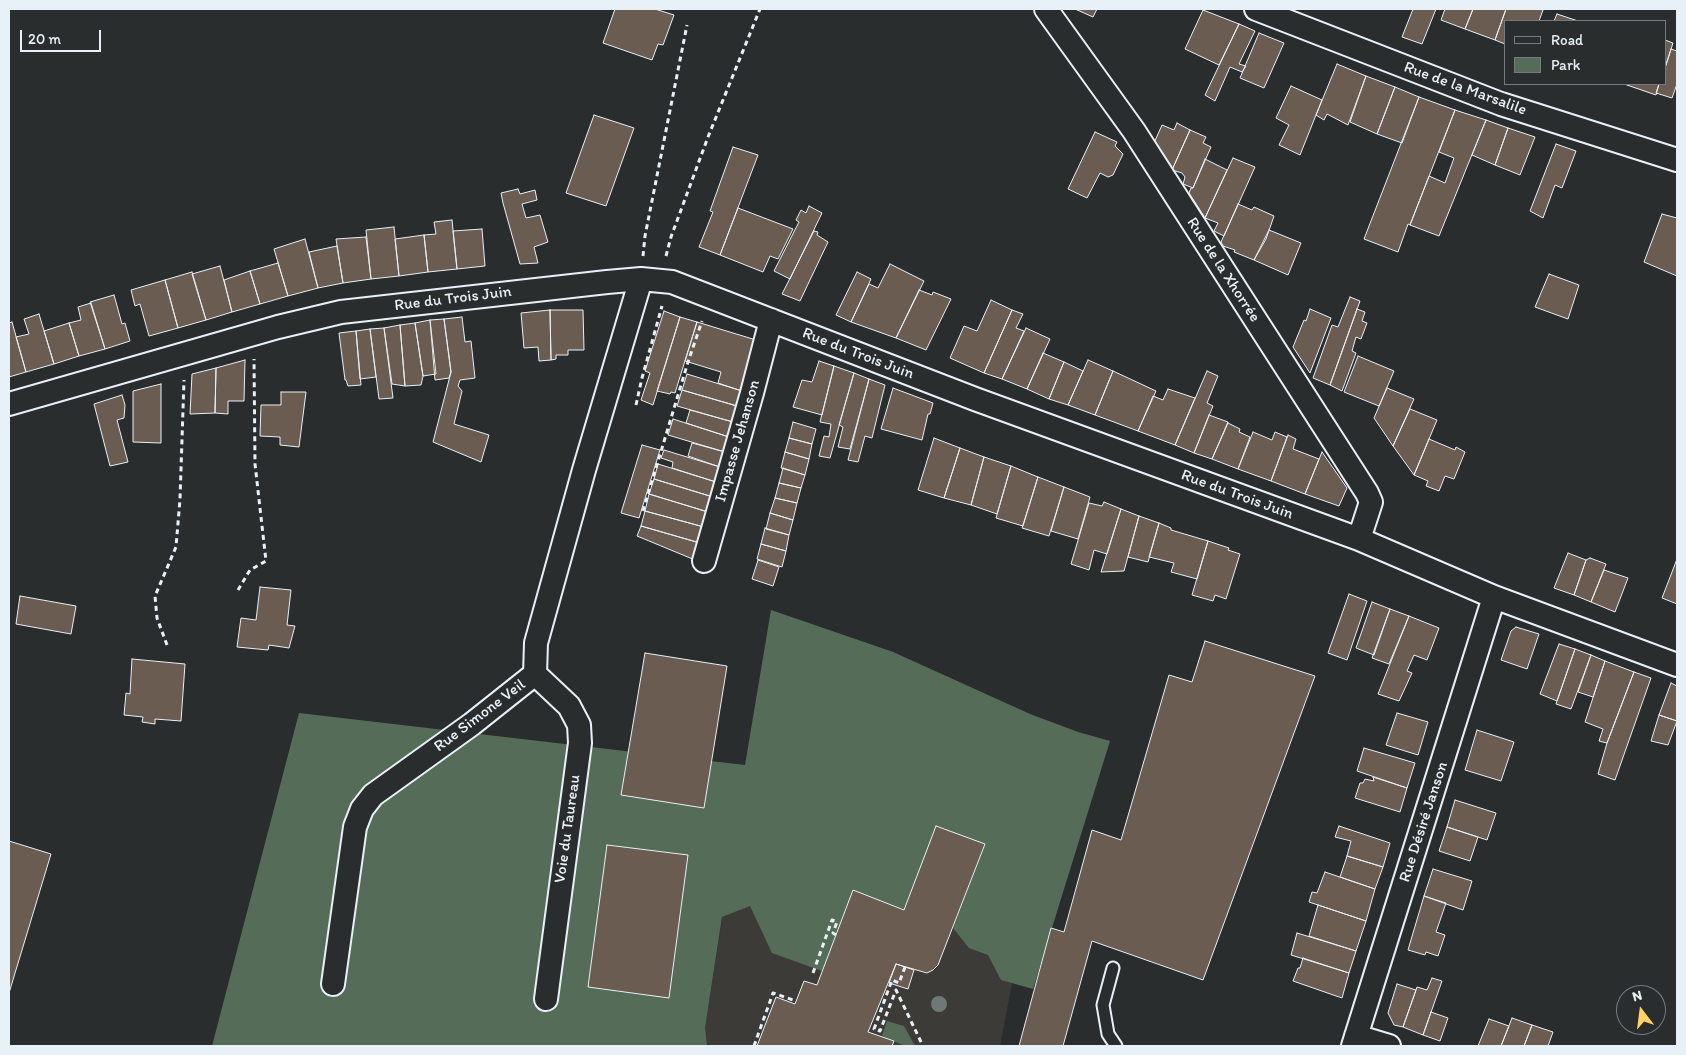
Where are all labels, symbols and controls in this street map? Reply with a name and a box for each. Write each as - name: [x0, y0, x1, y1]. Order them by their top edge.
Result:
- scale bar: [22, 20, 104, 52]
- legend: [1504, 20, 1666, 85]
- text: 20 m: [28, 30, 61, 48]
- text: Road: [1551, 31, 1583, 49]
- text: Park: [1551, 56, 1581, 74]
- street label: Rue de la Marsalile: [1401, 58, 1529, 120]
- street label: Rue de la Xhorrée: [1182, 214, 1264, 326]
- street label: Rue du Trois Juin: [393, 282, 513, 316]
- street label: Rue du Trois Juin: [800, 324, 916, 384]
- street label: Impasse Jehanson: [711, 378, 765, 504]
- street label: Rue du Trois Juin: [1178, 466, 1296, 524]
- street label: Rue Simone Veil: [431, 675, 529, 757]
- street label: Rue Désiré Janson: [1395, 759, 1453, 885]
- street label: Voie du Taureau: [551, 774, 585, 884]
- north arrow: [1616, 985, 1666, 1035]
- text: N: [1630, 987, 1644, 1005]

